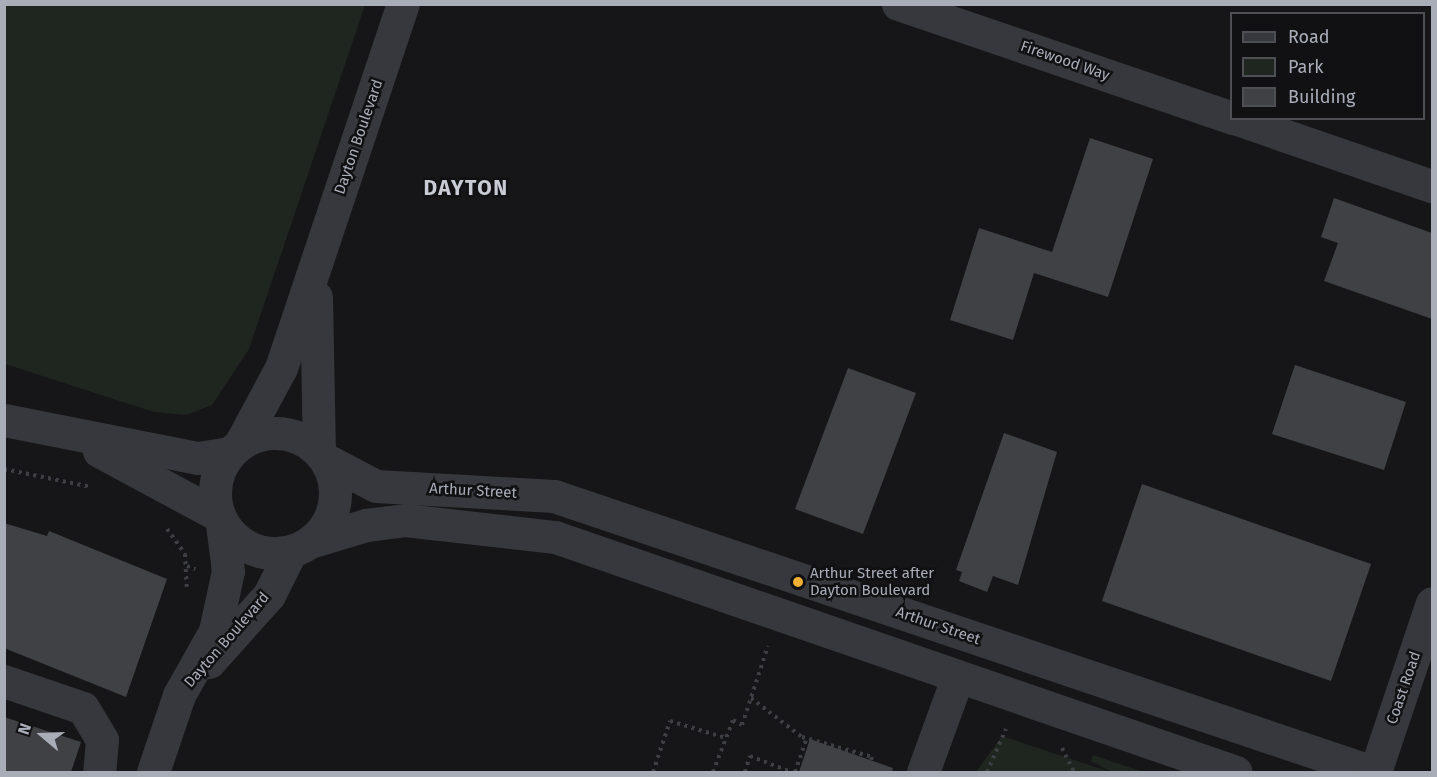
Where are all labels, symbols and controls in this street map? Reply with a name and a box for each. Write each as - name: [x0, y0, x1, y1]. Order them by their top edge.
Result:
- legend: [1230, 12, 1425, 120]
- text: Road: [1288, 26, 1330, 48]
- street label: Firewood Way: [1018, 37, 1112, 85]
- text: Park: [1288, 56, 1323, 78]
- street label: Dayton Boulevard: [331, 77, 387, 197]
- text: Building: [1288, 86, 1355, 108]
- district label: DAYTON: [423, 175, 509, 201]
- street label: Arthur Street: [429, 480, 517, 502]
- place label: Arthur Street after Dayton Boulevard: [810, 564, 934, 599]
- marker: Arthur Street after Dayton Boulevard: [791, 575, 805, 589]
- street label: Dayton Boulevard: [181, 589, 273, 691]
- street label: Arthur Street: [894, 603, 982, 649]
- street label: Coast Road: [1383, 649, 1425, 727]
- north arrow: [12, 705, 72, 765]
- text: N: [14, 721, 35, 737]

